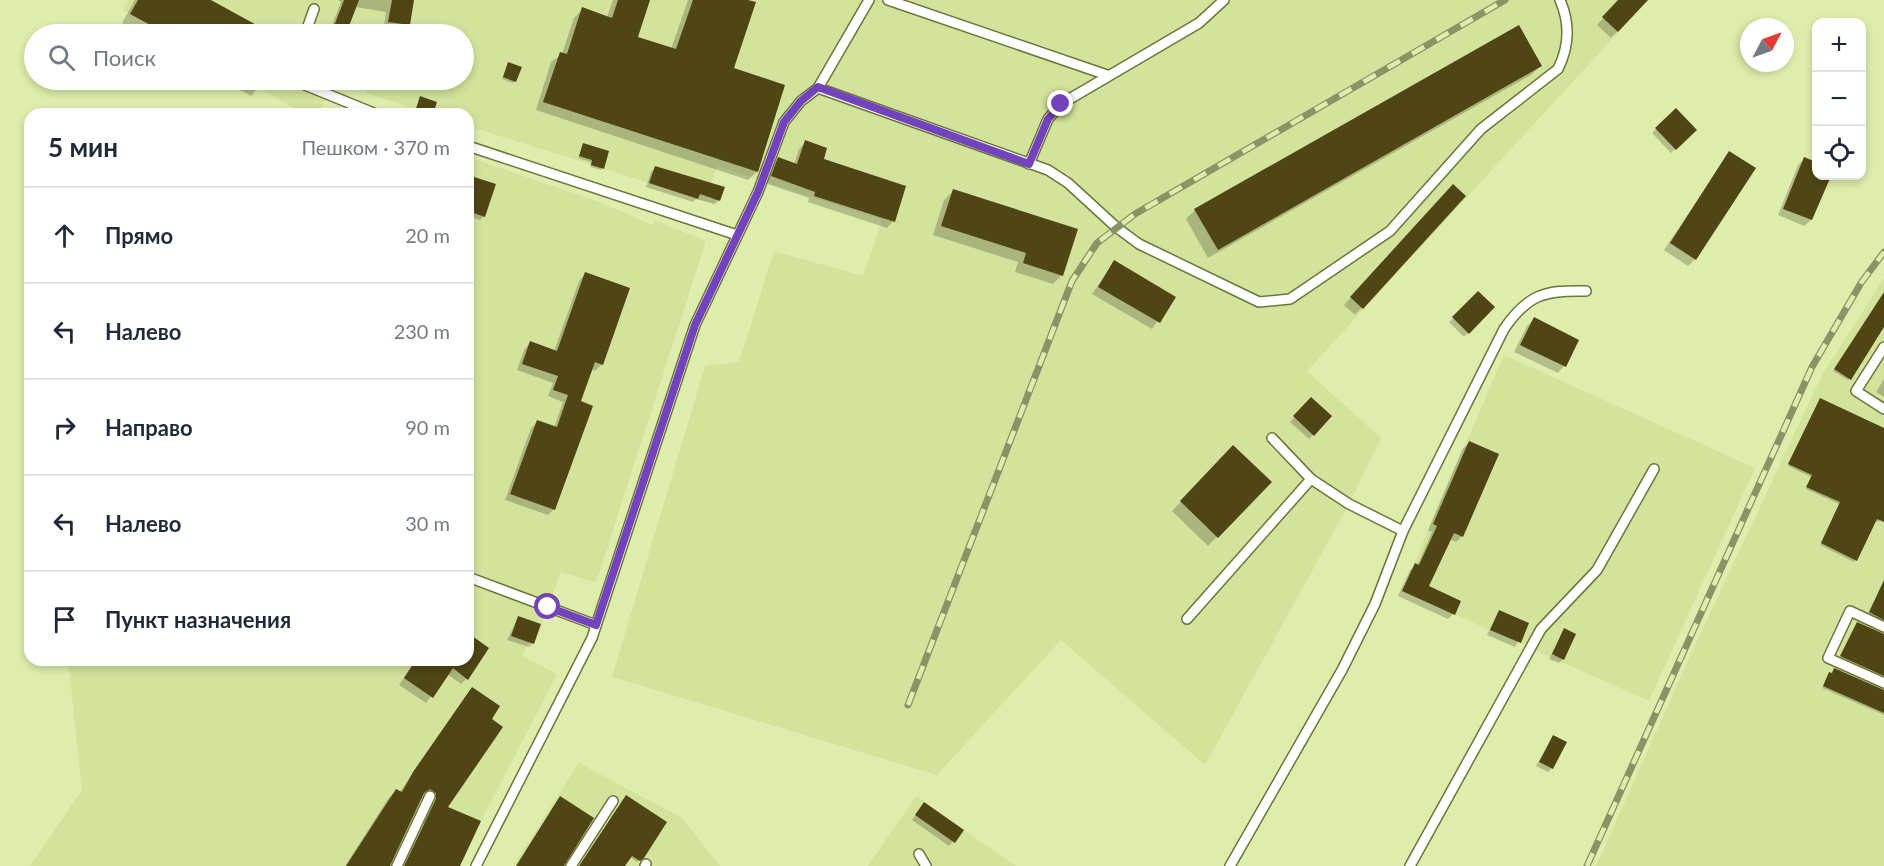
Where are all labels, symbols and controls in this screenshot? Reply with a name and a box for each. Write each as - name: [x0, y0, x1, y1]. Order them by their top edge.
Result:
- north arrow: [1740, 18, 1794, 72]
- map controls: [1812, 18, 1866, 180]
- button: +: [1812, 18, 1866, 72]
- search box: [24, 24, 474, 90]
- icon: search: [45, 41, 78, 74]
- text: Поиск: [93, 44, 156, 71]
- button: −: [1812, 72, 1866, 126]
- route end: [1047, 90, 1073, 116]
- button: locate: [1812, 126, 1866, 180]
- text: 5 мин: [48, 131, 118, 163]
- text: Пешком · 370 m: [301, 135, 450, 159]
- icon: ahead: [48, 219, 81, 252]
- text: Прямо: [105, 222, 173, 249]
- text: 20 m: [405, 223, 450, 247]
- icon: left: [48, 315, 81, 348]
- text: Налево: [105, 318, 181, 345]
- text: 230 m: [394, 319, 450, 343]
- icon: right: [48, 411, 81, 444]
- text: Направо: [105, 414, 193, 441]
- text: 90 m: [405, 415, 450, 439]
- icon: left: [48, 507, 81, 540]
- text: Налево: [105, 510, 181, 537]
- text: 30 m: [405, 511, 450, 535]
- route start: [534, 593, 560, 619]
- icon: arrive: [48, 603, 81, 636]
- text: Пункт назначения: [105, 606, 291, 633]

